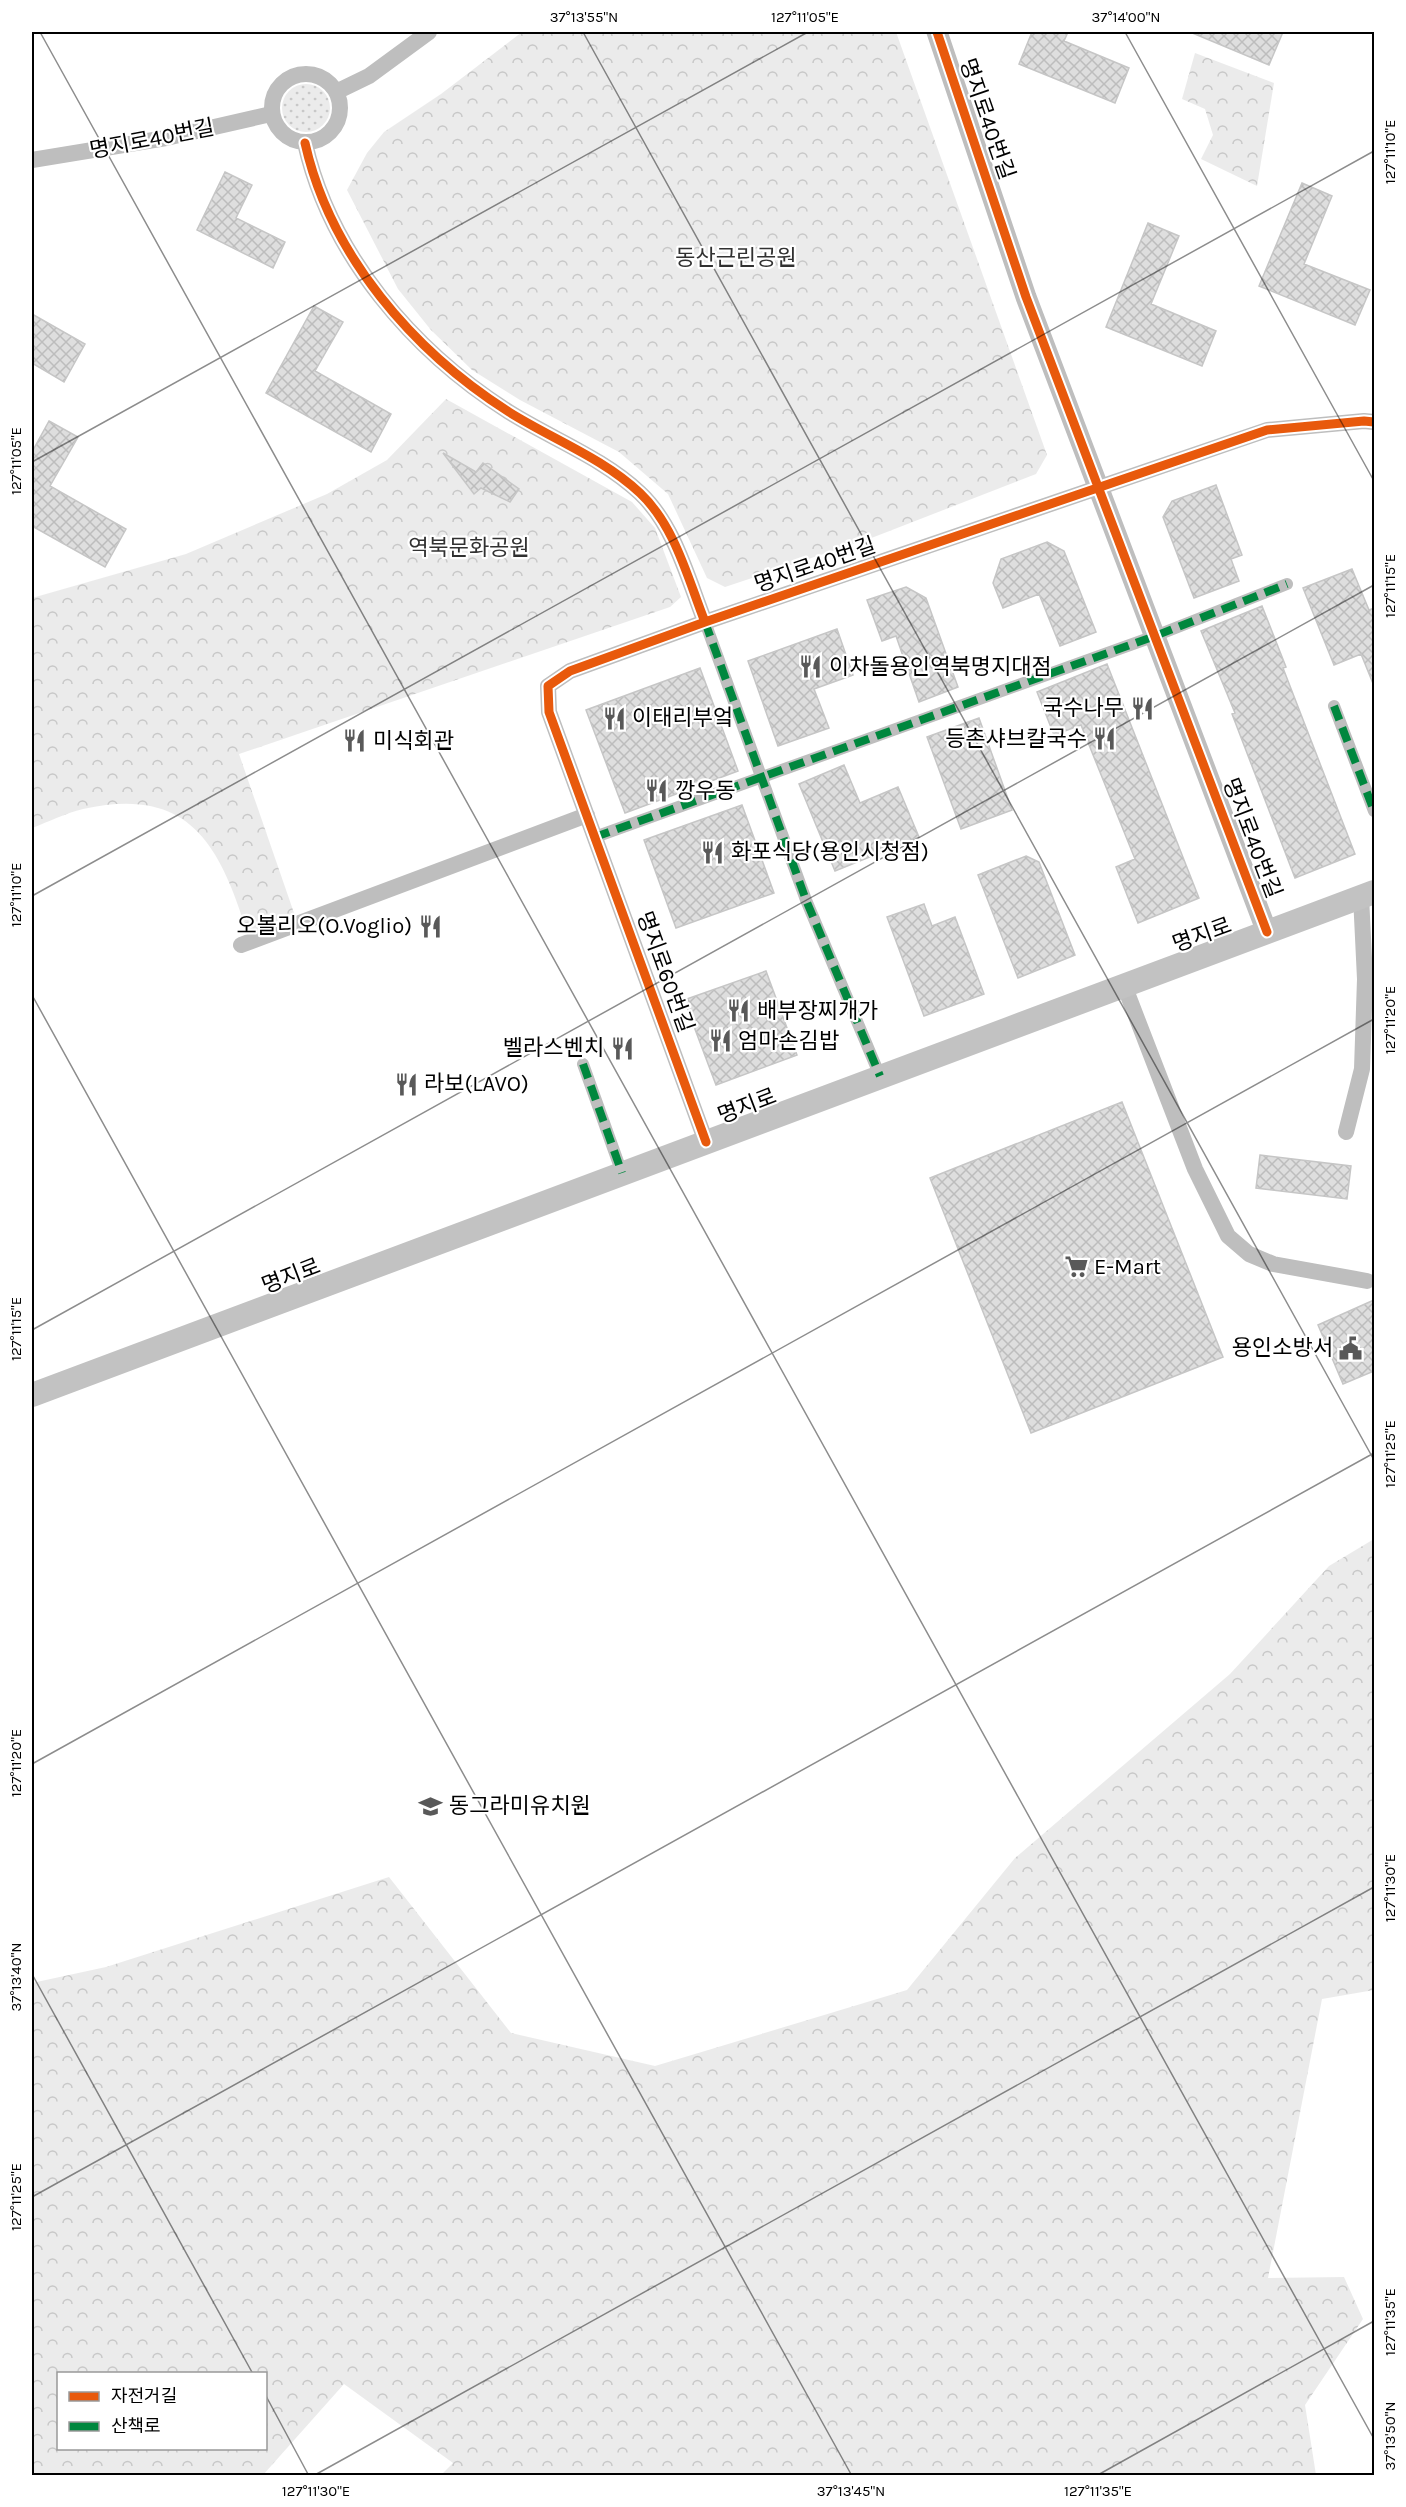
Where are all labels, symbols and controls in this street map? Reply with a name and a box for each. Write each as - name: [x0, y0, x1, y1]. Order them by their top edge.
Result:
- text: 37°13'55"N: [550, 8, 618, 26]
- text: 127°11'05"E: [771, 8, 839, 26]
- text: 37°14'00"N: [1091, 8, 1161, 26]
- street label: 명지로40번길: [954, 55, 1020, 183]
- street label: 명지로40번길: [87, 114, 217, 164]
- text: 127°11'10"E: [1381, 120, 1399, 184]
- park label: 동산근린공원: [675, 245, 797, 271]
- text: 127°11'05"E: [7, 427, 25, 495]
- street label: 명지로40번길: [751, 532, 879, 598]
- park label: 역북문화공원: [408, 535, 530, 561]
- text: 127°11'15"E: [1381, 554, 1399, 618]
- restaurant icon: 이차돌용인역북명지대점: [798, 654, 824, 680]
- place label: 이차돌용인역북명지대점: [829, 654, 1052, 680]
- place label: 국수나무: [1043, 695, 1124, 721]
- restaurant icon: 국수나무: [1129, 695, 1155, 721]
- restaurant icon: 이태리부엌: [601, 705, 627, 731]
- place label: 이태리부엌: [632, 705, 733, 731]
- place label: 등촌샤브칼국수: [945, 726, 1087, 752]
- restaurant icon: 등촌샤브칼국수: [1092, 726, 1118, 752]
- restaurant icon: 미식회관: [342, 728, 368, 754]
- place label: 미식회관: [373, 728, 454, 754]
- street label: 명지로40번길: [1217, 774, 1287, 902]
- restaurant icon: 깡우동: [644, 778, 670, 804]
- place label: 깡우동: [675, 778, 736, 804]
- restaurant icon: 화포식당(용인시청점): [700, 839, 726, 865]
- place label: 화포식당(용인시청점): [731, 839, 929, 865]
- text: 127°11'10"E: [7, 863, 25, 927]
- street label: 명지로60번길: [631, 908, 699, 1036]
- street label: 명지로: [1169, 912, 1235, 958]
- place label: 오볼리오(O.Voglio): [236, 913, 412, 939]
- restaurant icon: 오볼리오(O.Voglio): [417, 913, 443, 939]
- text: 127°11'20"E: [1381, 986, 1399, 1054]
- restaurant icon: 배부장찌개가: [726, 998, 752, 1024]
- place label: 배부장찌개가: [757, 998, 878, 1024]
- restaurant icon: 엄마손김밥: [707, 1028, 733, 1054]
- place label: 엄마손김밥: [738, 1028, 839, 1054]
- place label: 벨라스벤치: [503, 1035, 604, 1061]
- restaurant icon: 벨라스벤치: [609, 1035, 635, 1061]
- restaurant icon: 라보(LAVO): [393, 1071, 419, 1097]
- place label: 라보(LAVO): [424, 1071, 529, 1097]
- street label: 명지로: [714, 1083, 780, 1129]
- street label: 명지로: [258, 1253, 324, 1299]
- supermarket icon: E-Mart: [1063, 1254, 1089, 1280]
- place label: E-Mart: [1094, 1254, 1161, 1280]
- text: 127°11'15"E: [7, 1297, 25, 1361]
- place label: 용인소방서: [1232, 1335, 1333, 1361]
- public building icon: 용인소방서: [1338, 1335, 1364, 1361]
- text: 127°11'25"E: [1381, 1420, 1399, 1488]
- text: 127°11'20"E: [7, 1729, 25, 1797]
- school or university icon: 동그라미유치원: [418, 1793, 444, 1819]
- place label: 동그라미유치원: [449, 1793, 591, 1819]
- text: 127°11'30"E: [1381, 1854, 1399, 1922]
- text: 37°13'40"N: [7, 1943, 25, 2011]
- text: 127°11'25"E: [7, 2163, 25, 2231]
- text: 127°11'35"E: [1381, 2288, 1399, 2356]
- legend: [57, 2372, 267, 2450]
- text: 자전거길: [111, 2385, 177, 2407]
- text: 37°13'50"N: [1381, 2401, 1399, 2471]
- text: 산책로: [111, 2415, 161, 2437]
- text: 127°11'30"E: [282, 2482, 350, 2500]
- text: 37°13'45"N: [817, 2482, 885, 2500]
- text: 127°11'35"E: [1064, 2482, 1132, 2500]

